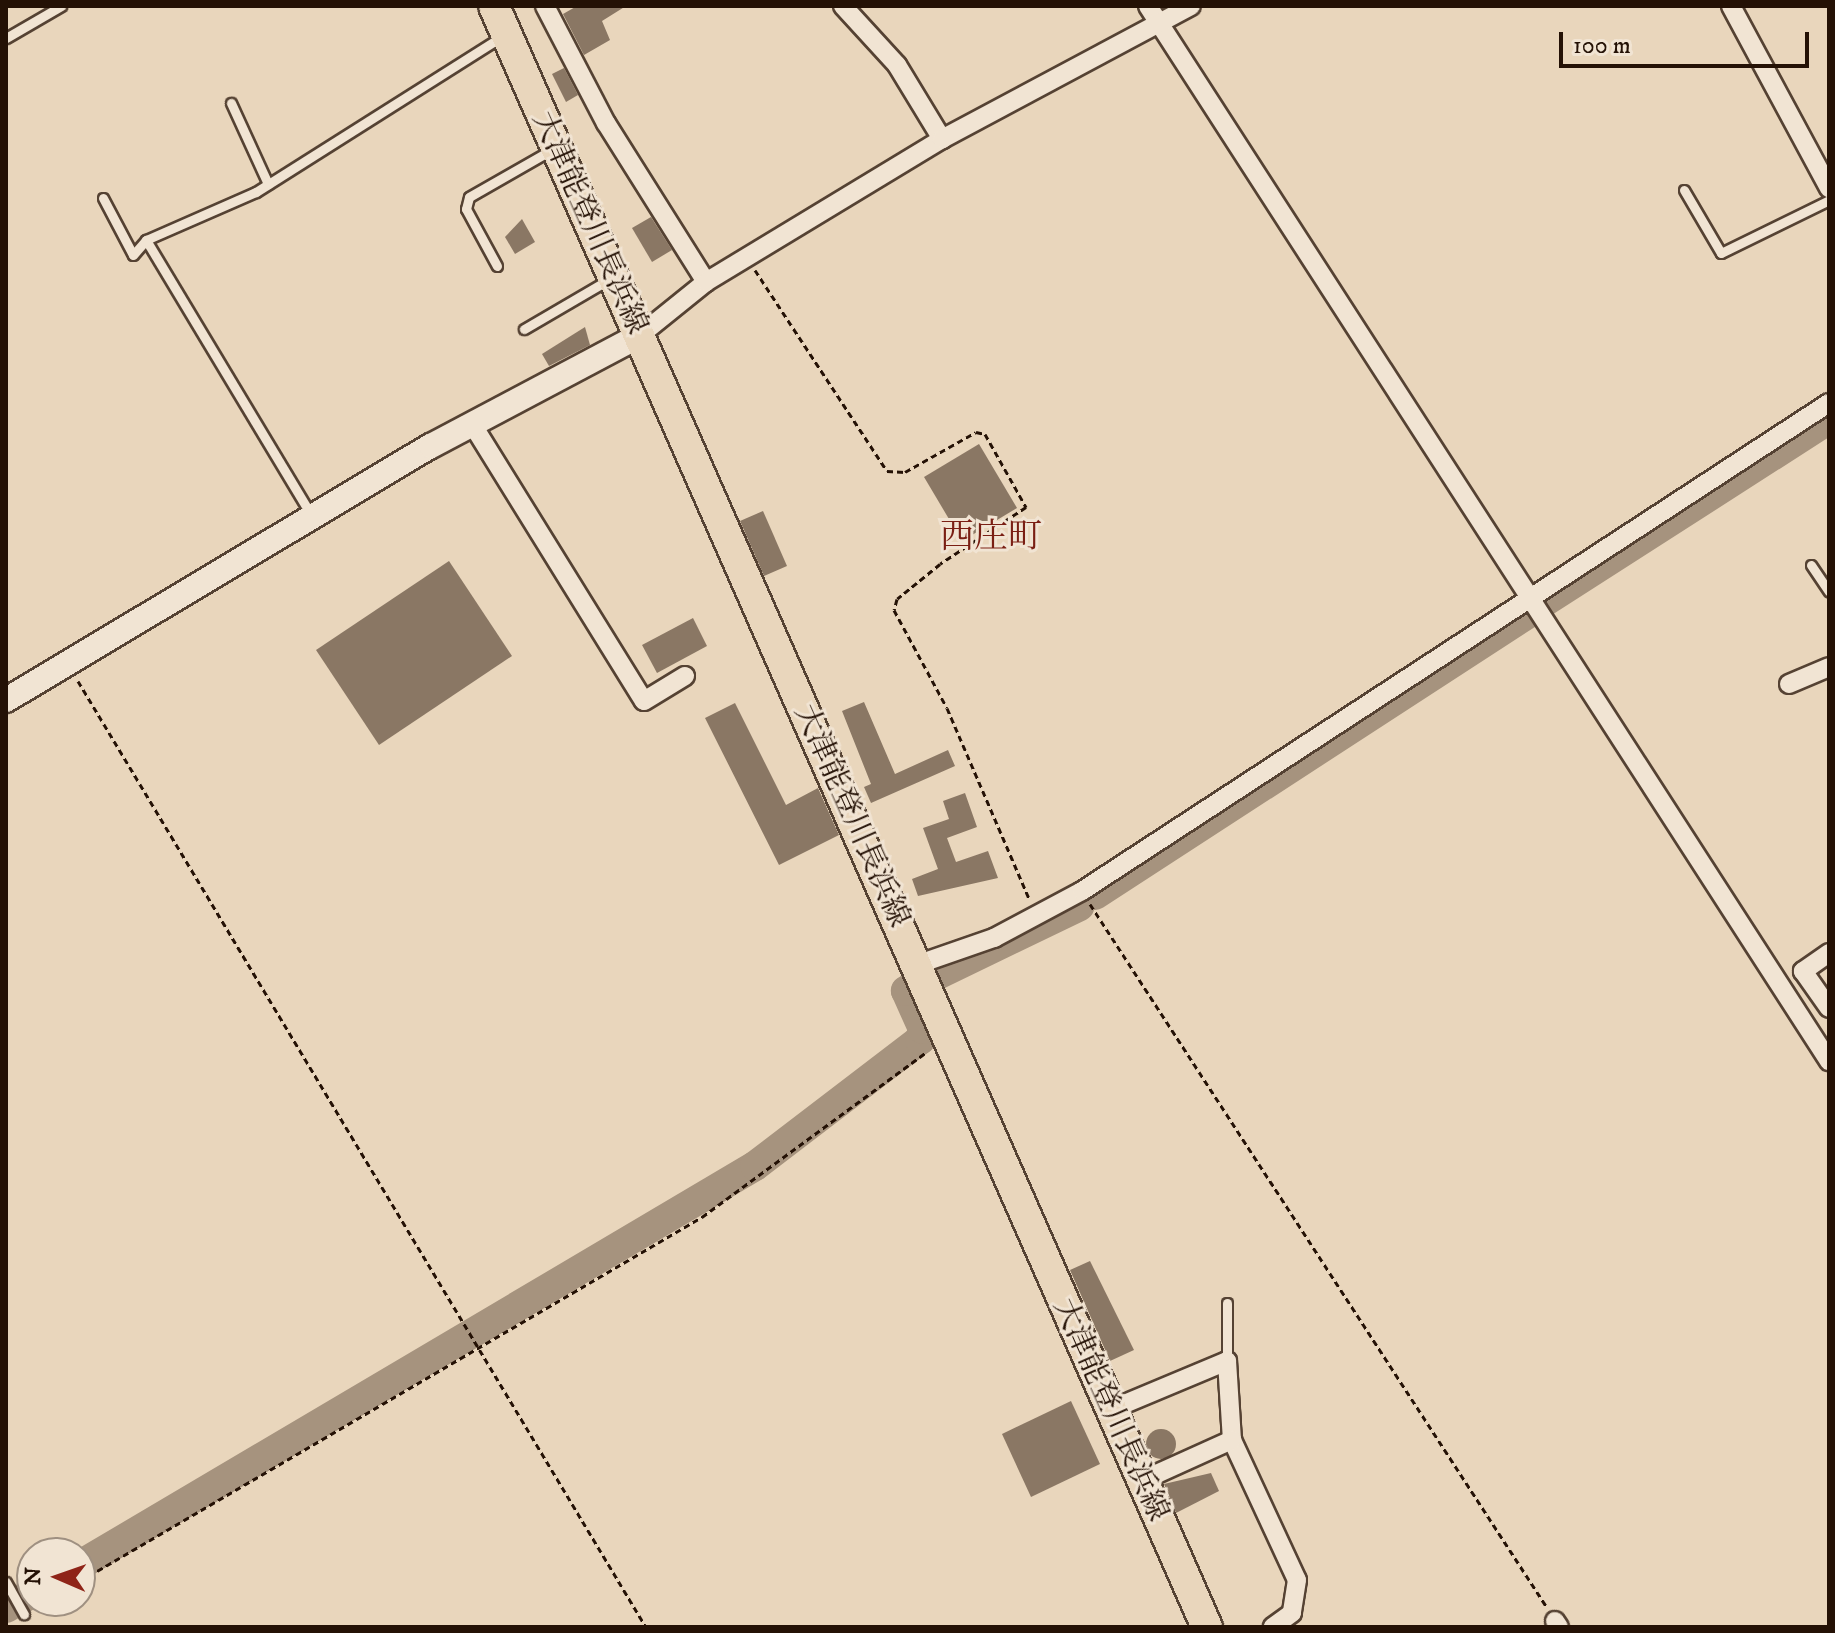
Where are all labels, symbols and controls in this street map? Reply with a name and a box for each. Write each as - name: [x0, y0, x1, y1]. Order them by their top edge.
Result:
- scale bar: [1563, 16, 1813, 66]
- text: 100 m: [1573, 31, 1631, 61]
- street label: 大津能登川長浜線: [524, 106, 654, 340]
- district label: 西庄町: [940, 518, 1042, 558]
- street label: 大津能登川長浜線: [786, 699, 916, 933]
- street label: 大津能登川長浜線: [1045, 1293, 1175, 1527]
- north arrow: [16, 1537, 96, 1617]
- text: N: [20, 1567, 47, 1586]

